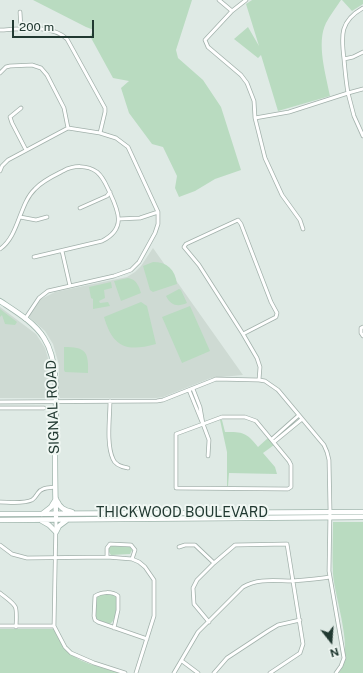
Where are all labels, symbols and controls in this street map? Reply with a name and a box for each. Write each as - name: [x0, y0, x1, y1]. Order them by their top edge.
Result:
- scale bar: [14, 12, 96, 38]
- text: 200 m: [19, 20, 54, 34]
- street label: SIGNAL ROAD: [43, 360, 63, 454]
- street label: THICKWOOD BOULEVARD: [96, 505, 268, 521]
- north arrow: [311, 621, 351, 661]
- text: N: [329, 645, 340, 659]

